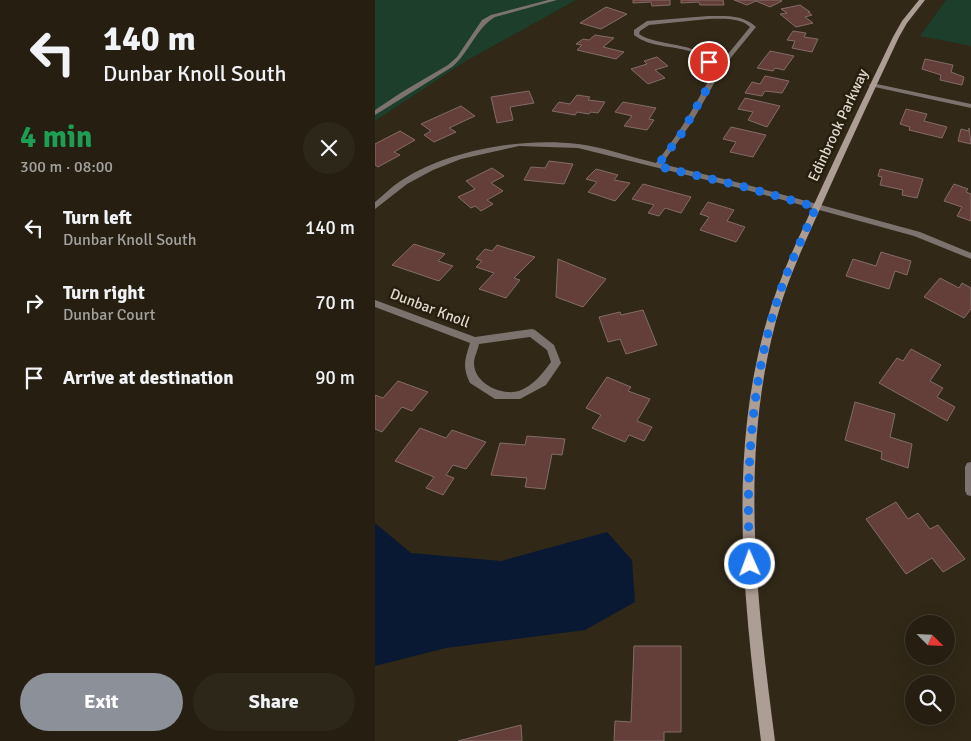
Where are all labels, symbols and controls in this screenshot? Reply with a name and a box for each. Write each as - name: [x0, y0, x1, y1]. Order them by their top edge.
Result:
- text: 140 m: [103, 17, 196, 60]
- icon: left: [20, 20, 85, 85]
- pin: [688, 41, 730, 83]
- icon: arrive: [695, 48, 723, 76]
- text: Dunbar Knoll South: [103, 60, 286, 87]
- street label: Edinbrook Parkway: [804, 66, 872, 184]
- text: 4 min: [20, 119, 92, 156]
- button: close: [303, 122, 355, 174]
- text: 300 m · 08:00: [20, 157, 113, 177]
- text: Turn left: [63, 206, 132, 230]
- icon: left: [20, 214, 48, 242]
- text: 140 m: [305, 216, 355, 240]
- text: Dunbar Knoll South: [63, 230, 196, 250]
- text: Turn right: [63, 281, 145, 305]
- street label: Dunbar Knoll: [388, 285, 472, 331]
- icon: right: [20, 289, 48, 317]
- text: 70 m: [315, 291, 355, 315]
- text: Dunbar Court: [63, 305, 155, 325]
- icon: arrive: [20, 364, 48, 392]
- text: Arrive at destination: [63, 366, 234, 390]
- text: 90 m: [315, 366, 355, 390]
- position arrow: [723, 537, 775, 589]
- north arrow: [905, 615, 955, 665]
- map controls: [905, 615, 955, 725]
- button: Exit: [20, 673, 183, 731]
- button: Share: [193, 673, 355, 731]
- button: search: [905, 675, 955, 725]

